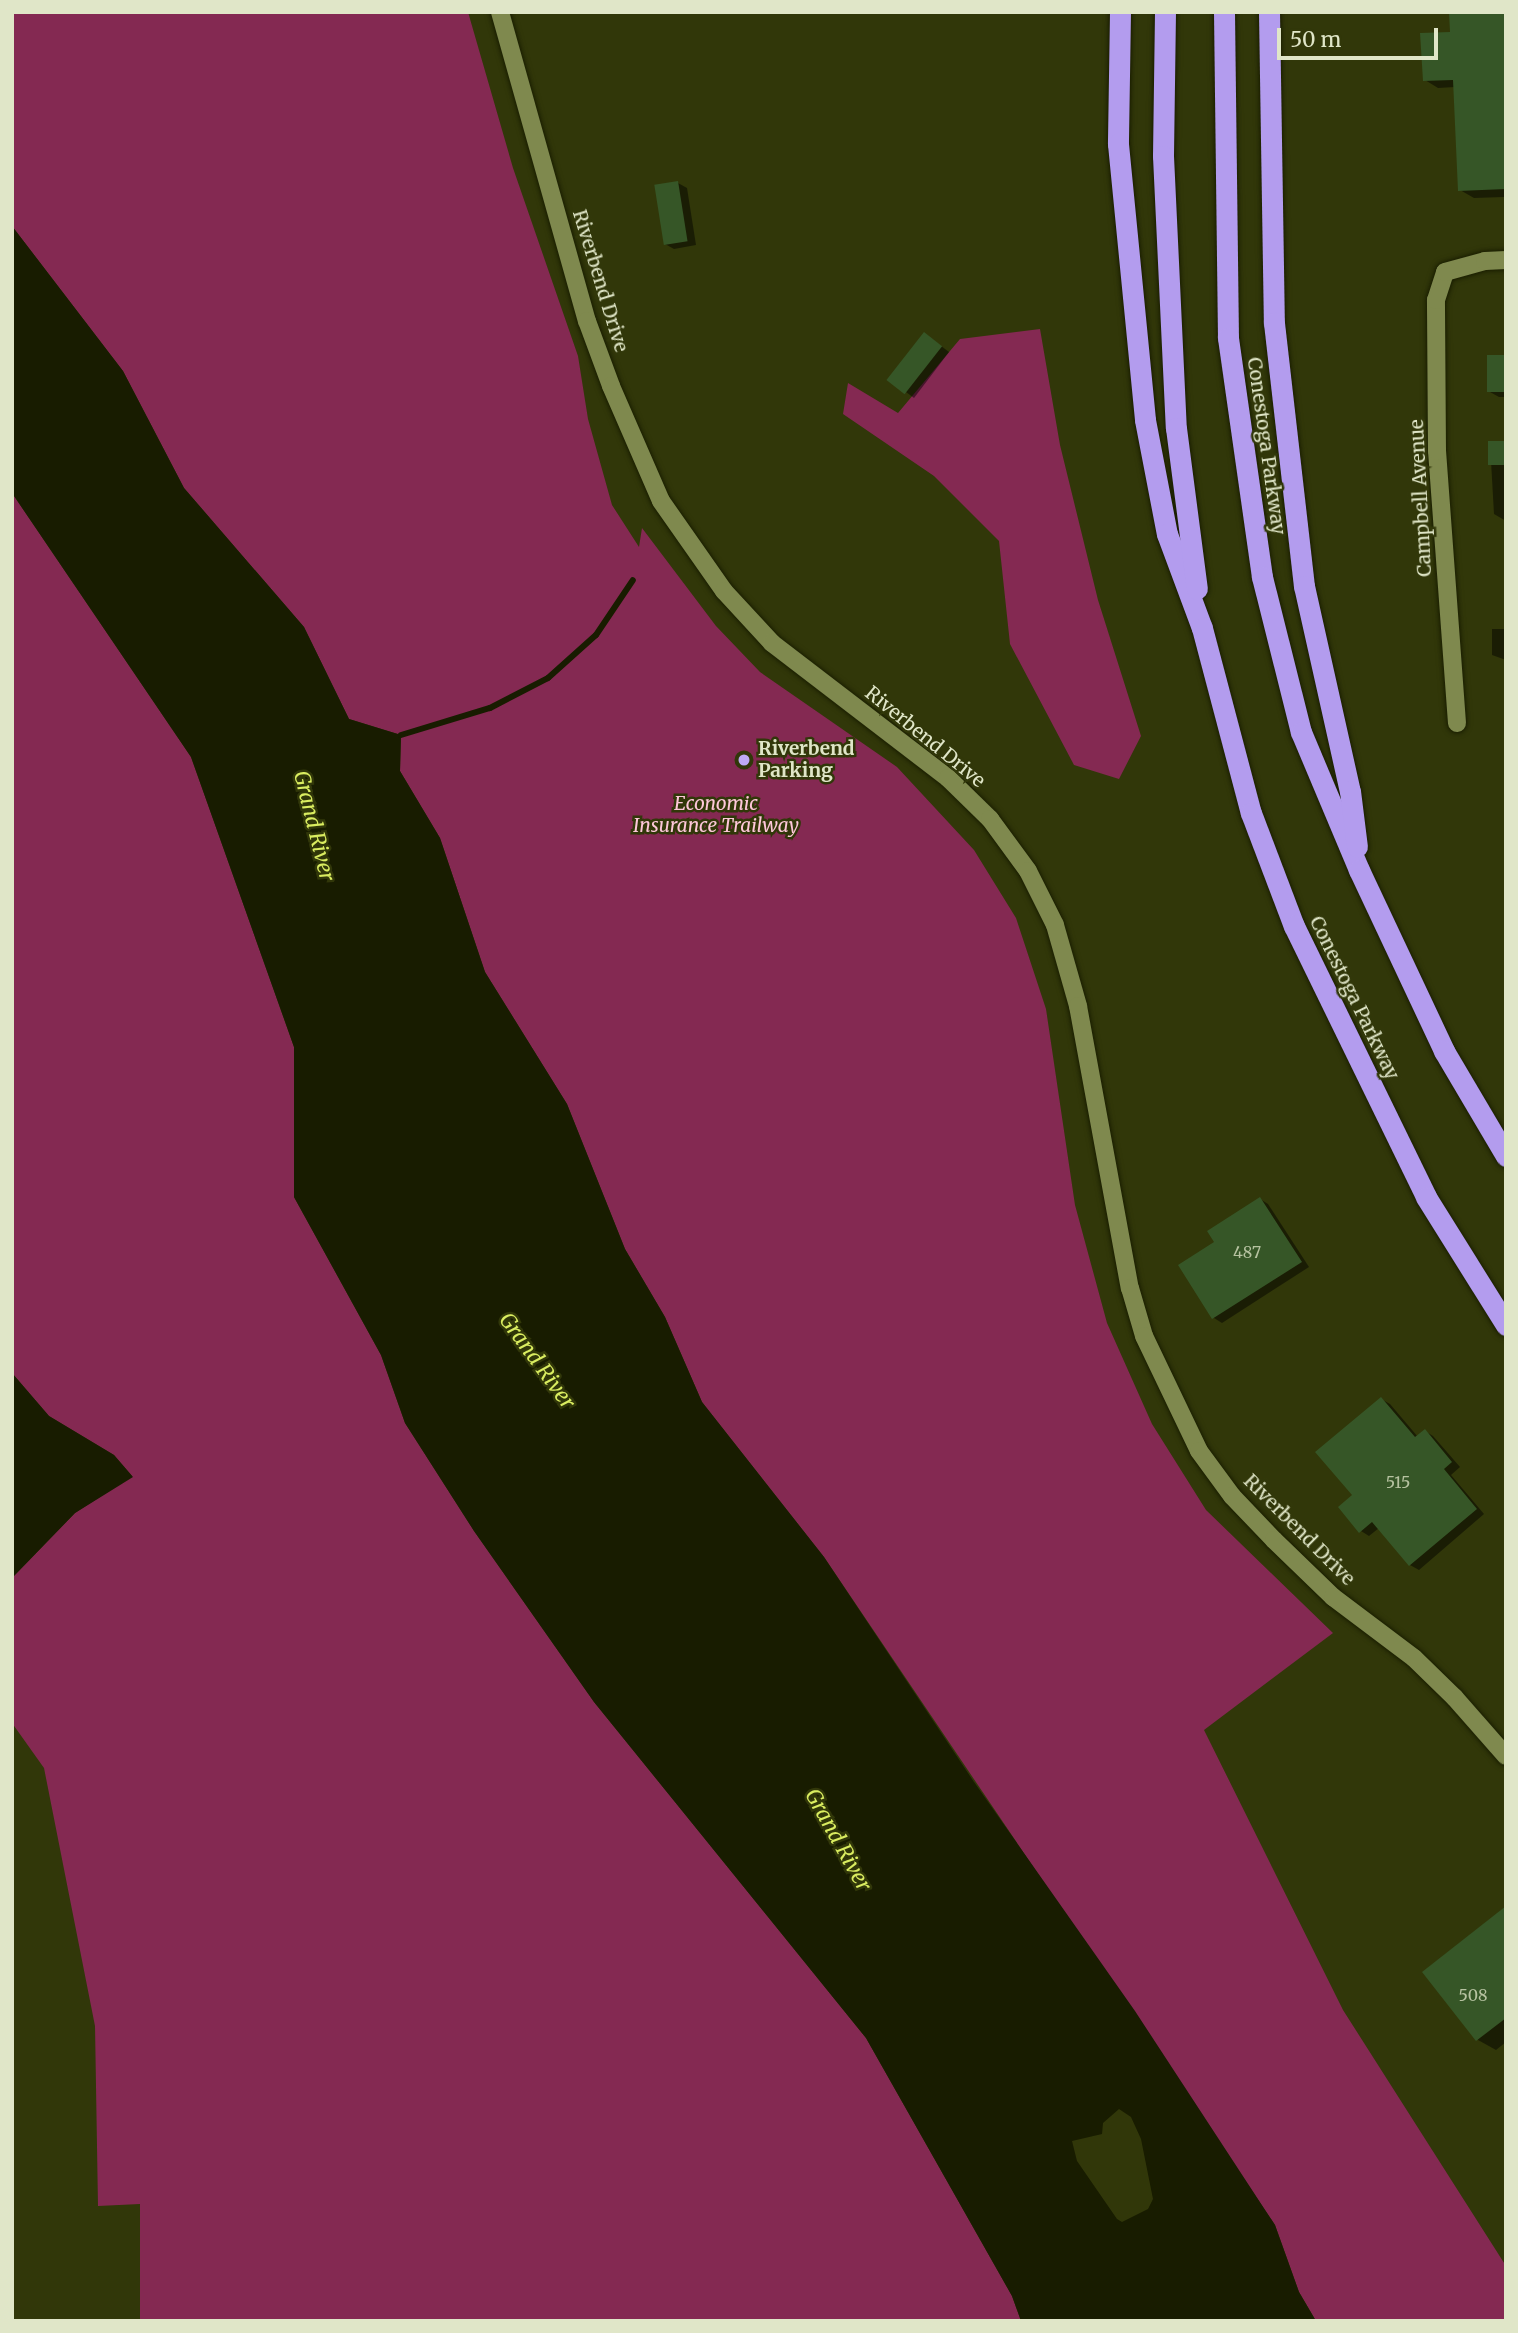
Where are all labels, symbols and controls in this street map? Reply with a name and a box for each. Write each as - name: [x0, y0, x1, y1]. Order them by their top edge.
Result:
- scale bar: [1280, 14, 1441, 58]
- text: 50 m: [1290, 26, 1341, 53]
- street label: Riverbend Drive: [568, 207, 632, 355]
- street label: Conestoga Parkway: [1242, 356, 1290, 536]
- street label: Campbell Avenue: [1405, 419, 1437, 577]
- street label: Riverbend Drive: [860, 682, 990, 792]
- place label: Riverbend Parking: [758, 738, 855, 782]
- marker: Riverbend Parking: [736, 752, 752, 768]
- water label: Grand River: [288, 768, 340, 884]
- park label: Economic Insurance Trailway: [633, 793, 799, 837]
- street label: Conestoga Parkway: [1305, 913, 1403, 1083]
- house number: 487: [1233, 1242, 1261, 1262]
- water label: Grand River: [494, 1308, 580, 1414]
- street label: Riverbend Drive: [1239, 1470, 1359, 1590]
- house number: 515: [1386, 1472, 1410, 1492]
- water label: Grand River: [800, 1785, 876, 1895]
- house number: 508: [1459, 1985, 1487, 2005]

